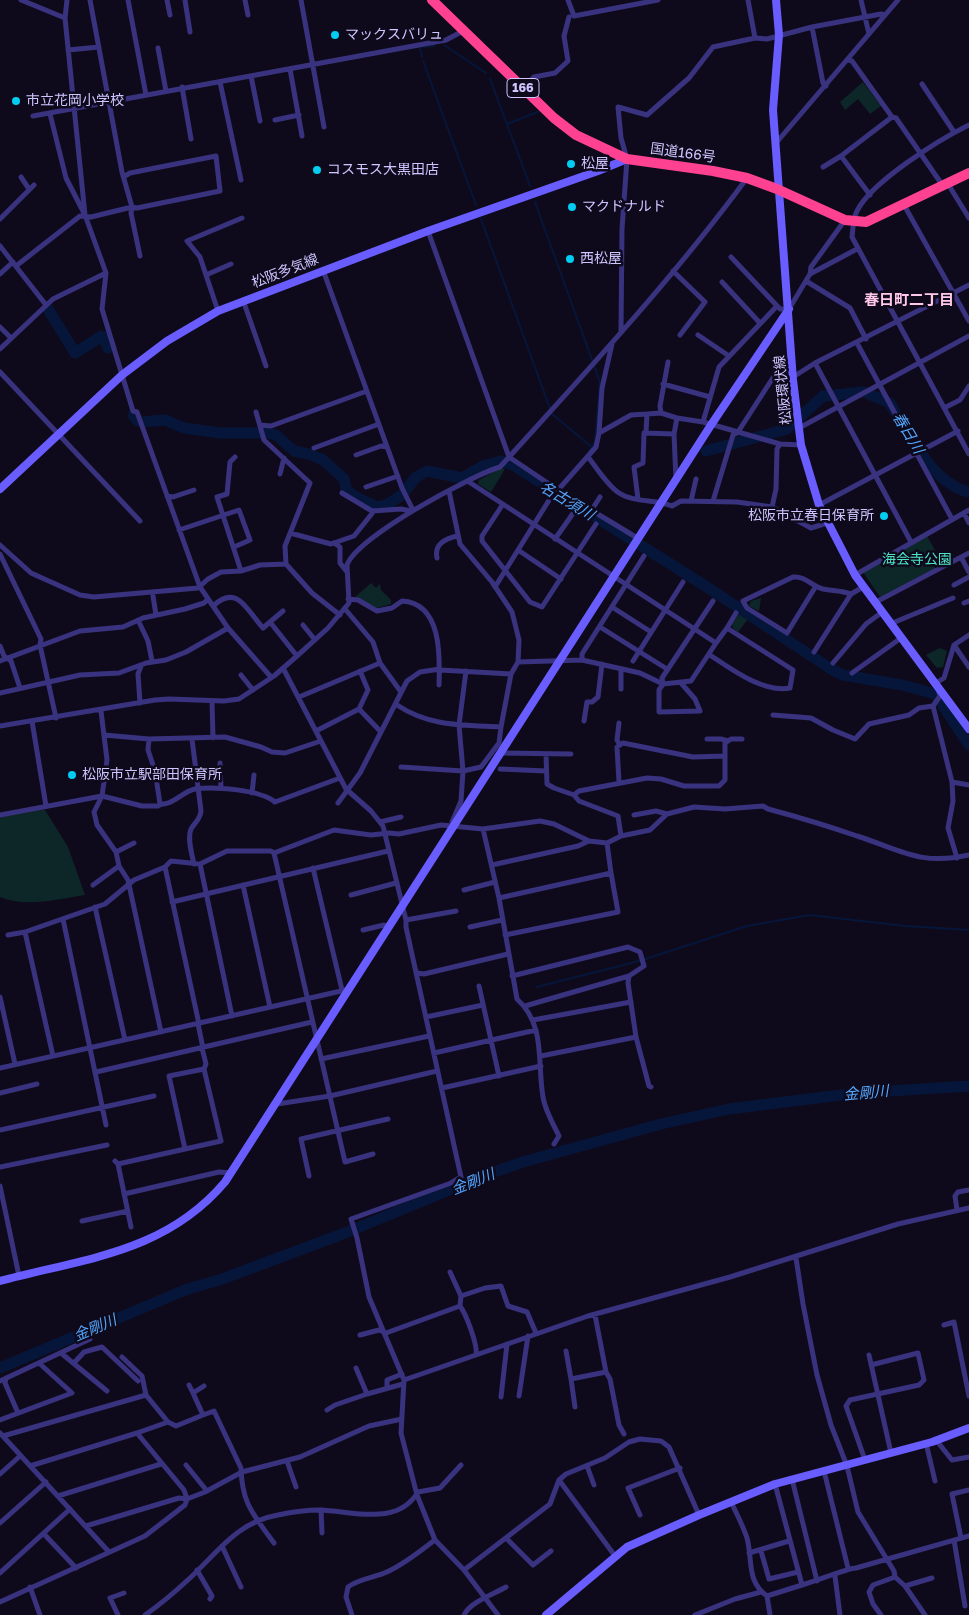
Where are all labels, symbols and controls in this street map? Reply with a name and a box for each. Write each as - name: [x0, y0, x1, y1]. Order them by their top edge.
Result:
- place label: マックスバリュ: [345, 27, 443, 43]
- marker: マックスバリュ: [329, 29, 341, 41]
- road number: 166: [507, 78, 539, 98]
- place label: 市立花岡小学校: [26, 93, 124, 109]
- marker: 市立花岡小学校: [10, 95, 22, 107]
- street label: 国道166号: [649, 140, 717, 166]
- place label: 松屋: [581, 156, 609, 172]
- marker: 松屋: [565, 158, 577, 170]
- place label: コスモス大黒田店: [327, 162, 439, 178]
- marker: コスモス大黒田店: [311, 164, 323, 176]
- place label: マクドナルド: [582, 199, 666, 215]
- marker: マクドナルド: [566, 201, 578, 213]
- street label: 松阪多気線: [249, 251, 321, 291]
- place label: 西松屋: [580, 251, 622, 267]
- marker: 西松屋: [564, 253, 576, 265]
- district label: 春日町二丁目: [864, 291, 954, 309]
- street label: 松阪環状線: [771, 354, 795, 426]
- water label: 春日川: [889, 409, 927, 457]
- water label: 名古須川: [537, 478, 597, 524]
- place label: 松阪市立春日保育所: [748, 508, 874, 524]
- marker: 松阪市立春日保育所: [878, 510, 890, 522]
- park label: 海会寺公園: [882, 552, 952, 568]
- place label: 松阪市立駅部田保育所: [82, 767, 222, 783]
- marker: 松阪市立駅部田保育所: [66, 769, 78, 781]
- water label: 金剛川: [843, 1082, 889, 1104]
- water label: 金剛川: [449, 1165, 497, 1199]
- water label: 金剛川: [71, 1311, 119, 1345]

